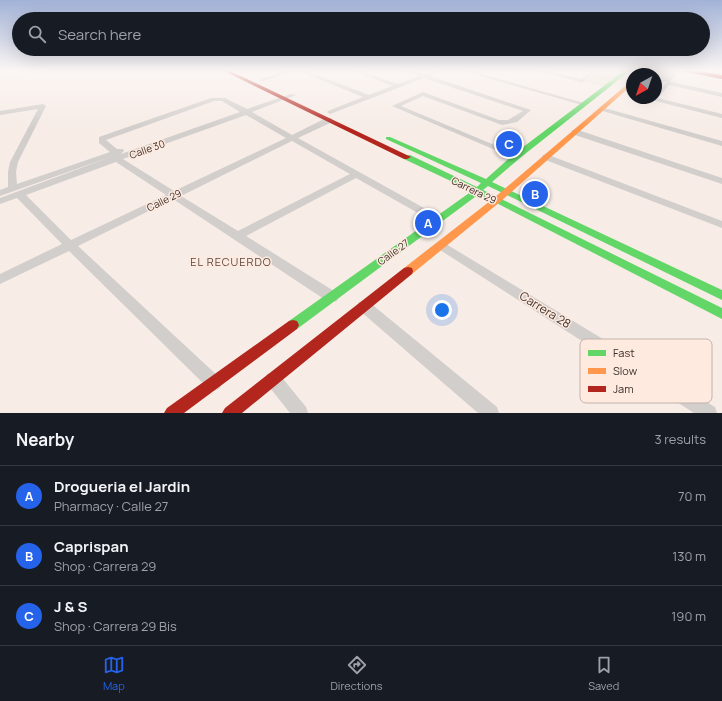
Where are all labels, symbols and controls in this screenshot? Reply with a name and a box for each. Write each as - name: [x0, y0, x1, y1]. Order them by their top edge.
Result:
- search box: [12, 12, 710, 56]
- icon: search: [26, 23, 48, 45]
- text: Search here: [58, 24, 141, 45]
- north arrow: [626, 68, 662, 104]
- pin: C: [496, 129, 522, 159]
- street label: Calle 30: [127, 136, 167, 162]
- street label: Carrera 29: [449, 173, 499, 207]
- pin: B: [522, 179, 548, 209]
- street label: Calle 29: [144, 186, 184, 214]
- pin: A: [415, 208, 441, 238]
- street label: Calle 27: [374, 236, 412, 268]
- district label: EL RECUERDO: [190, 254, 272, 269]
- street label: Carrera 28: [516, 287, 574, 332]
- your location: [432, 300, 452, 320]
- legend: [580, 339, 712, 403]
- text: Fast: [613, 345, 635, 360]
- text: Slow: [613, 363, 638, 378]
- text: Jam: [613, 381, 634, 396]
- text: Nearby: [16, 428, 74, 451]
- text: 3 results: [654, 430, 706, 448]
- text: Drogueria el Jardin: [54, 476, 190, 497]
- text: A: [25, 487, 33, 505]
- text: 70 m: [678, 487, 706, 505]
- text: Pharmacy · Calle 27: [54, 497, 168, 515]
- text: Caprispan: [54, 536, 129, 557]
- text: B: [25, 547, 33, 565]
- text: 130 m: [672, 547, 706, 565]
- text: Shop · Carrera 29: [54, 557, 156, 575]
- text: J & S: [54, 596, 87, 617]
- text: C: [24, 607, 34, 625]
- text: 190 m: [671, 607, 706, 625]
- text: Shop · Carrera 29 Bis: [54, 617, 177, 635]
- tab: Map: [103, 654, 125, 693]
- tab: Directions: [330, 654, 383, 693]
- tab: Saved: [588, 654, 619, 693]

